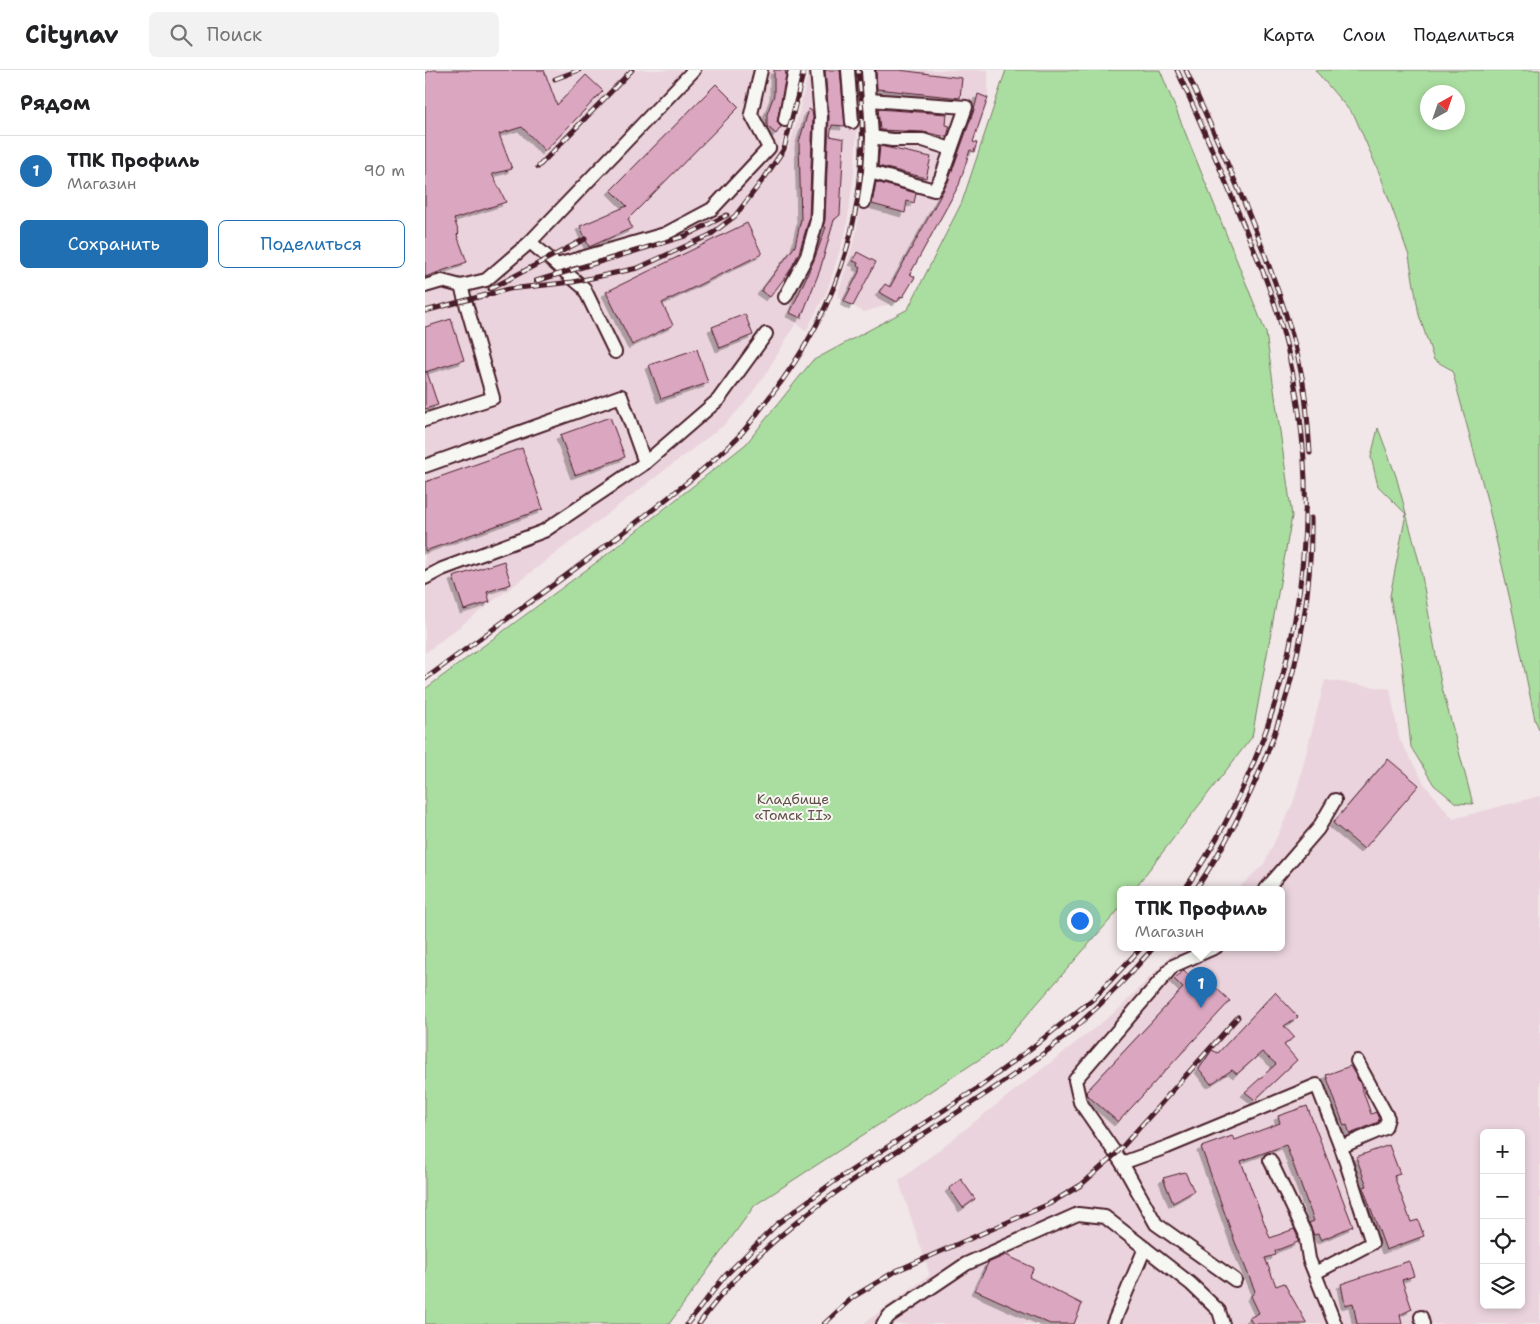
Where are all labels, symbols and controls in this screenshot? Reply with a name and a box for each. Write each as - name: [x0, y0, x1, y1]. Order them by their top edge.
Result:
- search box: [149, 12, 499, 57]
- text: Citynav: [25, 19, 119, 51]
- icon: search: [167, 21, 195, 49]
- text: Поиск: [207, 22, 262, 47]
- text: Карта: [1263, 23, 1314, 47]
- text: Слои: [1342, 23, 1386, 47]
- text: Поделиться: [1414, 23, 1515, 47]
- north arrow: [1420, 85, 1465, 130]
- text: Рядом: [20, 89, 90, 117]
- text: ТПК Профиль: [67, 148, 199, 173]
- text: 1: [32, 160, 40, 181]
- text: 90 m: [364, 160, 405, 181]
- text: Магазин: [67, 173, 136, 194]
- button: Сохранить: [20, 220, 208, 268]
- button: Поделиться: [218, 220, 405, 268]
- park label: Кладбище «Томск II»: [754, 790, 832, 824]
- popup: [1117, 886, 1285, 951]
- text: ТПК Профиль: [1135, 896, 1267, 921]
- your location: [1067, 908, 1093, 934]
- text: Магазин: [1135, 921, 1204, 942]
- pin: 1: [1185, 967, 1217, 1008]
- map controls: [1480, 1129, 1525, 1309]
- button: +: [1480, 1129, 1525, 1174]
- button: −: [1480, 1174, 1525, 1219]
- button: locate: [1480, 1219, 1525, 1264]
- button: layers: [1480, 1264, 1525, 1309]

